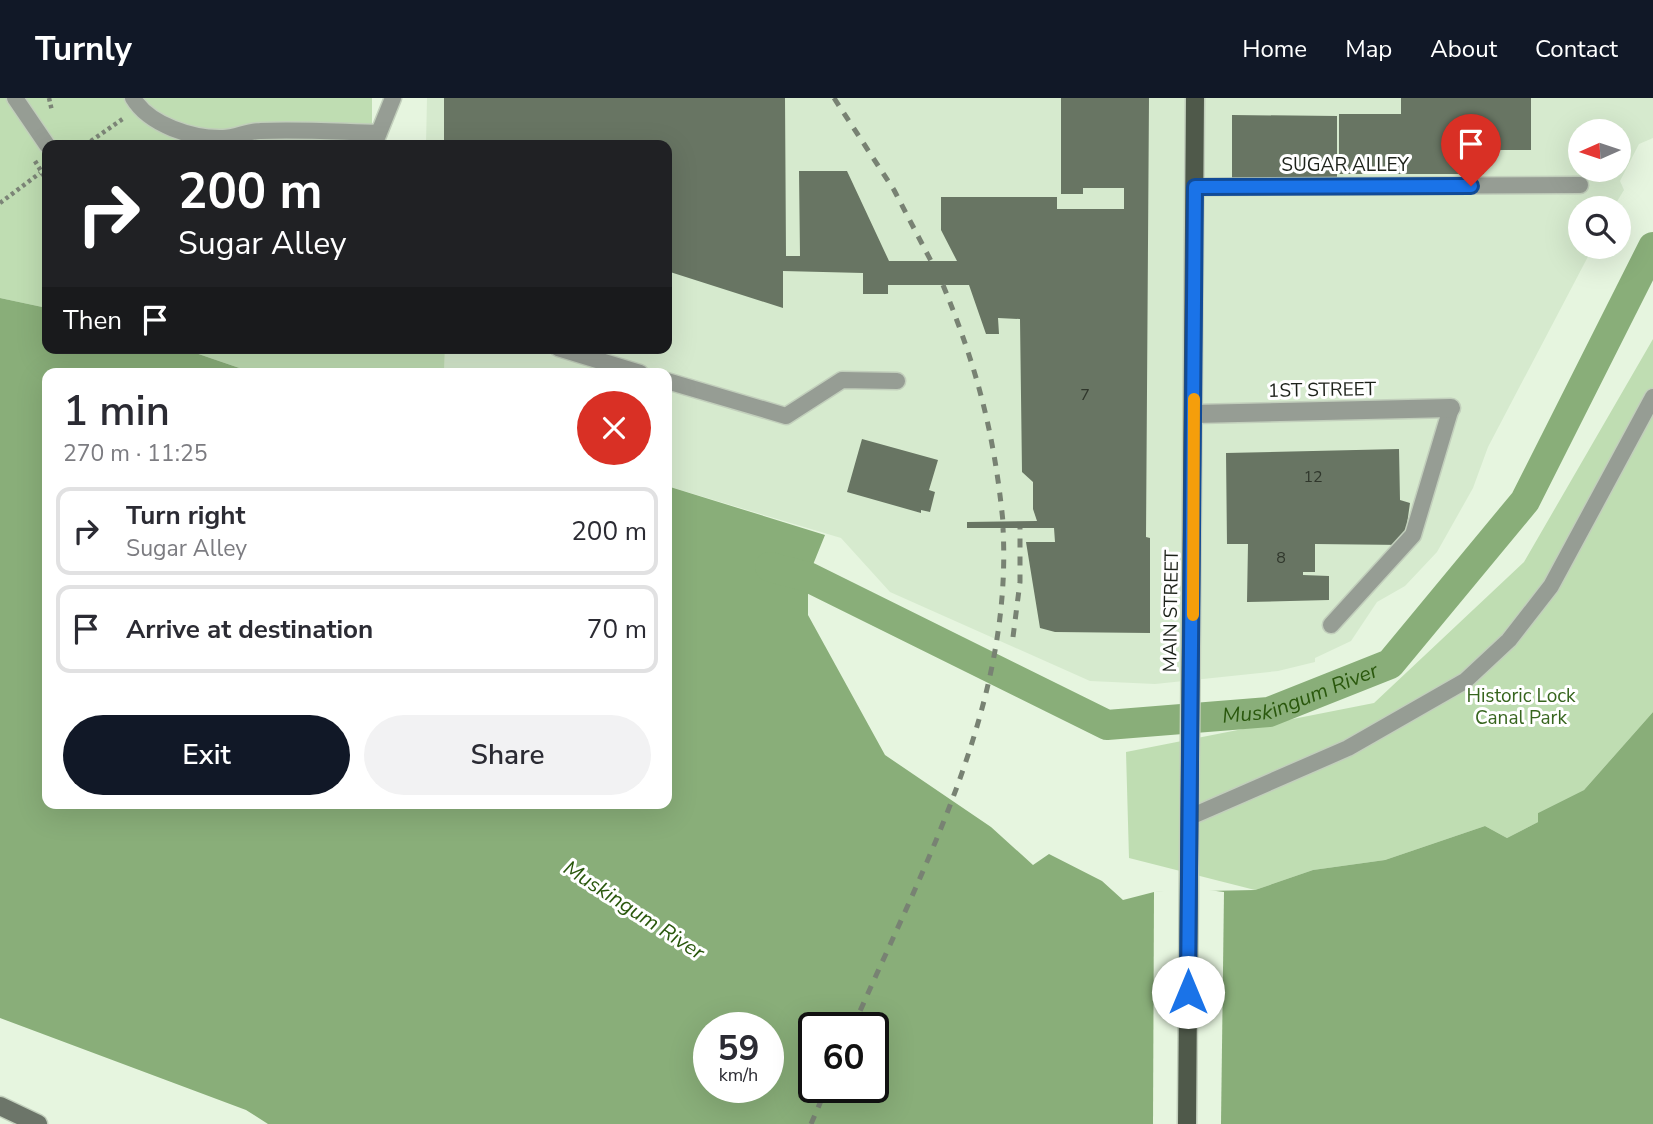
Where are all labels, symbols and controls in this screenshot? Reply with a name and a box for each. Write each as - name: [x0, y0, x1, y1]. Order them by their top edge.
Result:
- text: Turnly: [35, 27, 132, 72]
- text: Home: [1242, 33, 1307, 65]
- text: Map: [1345, 33, 1392, 65]
- text: About: [1430, 33, 1497, 65]
- text: Contact: [1535, 33, 1618, 65]
- pin: [1441, 114, 1501, 186]
- north arrow: [1568, 119, 1631, 182]
- map controls: [1568, 119, 1631, 259]
- icon: arrive: [1452, 125, 1490, 163]
- street label: SUGAR ALLEY: [1281, 152, 1409, 178]
- text: 200 m: [178, 158, 322, 225]
- icon: right: [63, 168, 154, 259]
- button: search: [1568, 196, 1631, 259]
- text: Sugar Alley: [178, 222, 346, 265]
- icon: arrive: [136, 301, 174, 339]
- text: Then: [63, 303, 122, 338]
- street label: 1ST STREET: [1268, 376, 1377, 404]
- text: 1 min: [63, 383, 170, 440]
- house number: 7: [1080, 384, 1090, 406]
- button: close: [577, 391, 651, 465]
- text: 270 m · 11:25: [63, 438, 208, 469]
- house number: 12: [1303, 466, 1323, 488]
- text: Turn right: [126, 498, 245, 533]
- icon: right: [67, 512, 105, 550]
- text: 200 m: [571, 514, 647, 549]
- text: Sugar Alley: [126, 533, 247, 564]
- house number: 8: [1276, 547, 1286, 569]
- street label: MAIN STREET: [1157, 549, 1185, 673]
- icon: arrive: [67, 610, 105, 648]
- text: Arrive at destination: [126, 612, 373, 647]
- text: 70 m: [587, 612, 647, 647]
- water label: Muskingum River: [1221, 656, 1382, 730]
- park label: Historic Lock Canal Park: [1466, 683, 1576, 731]
- button: Exit: [63, 715, 350, 795]
- button: Share: [364, 715, 651, 795]
- water label: Muskingum River: [558, 854, 710, 966]
- position arrow: [1151, 955, 1225, 1029]
- speed limit sign: 60: [798, 1012, 889, 1103]
- text: 59: [717, 1025, 760, 1072]
- text: km/h: [719, 1063, 758, 1087]

